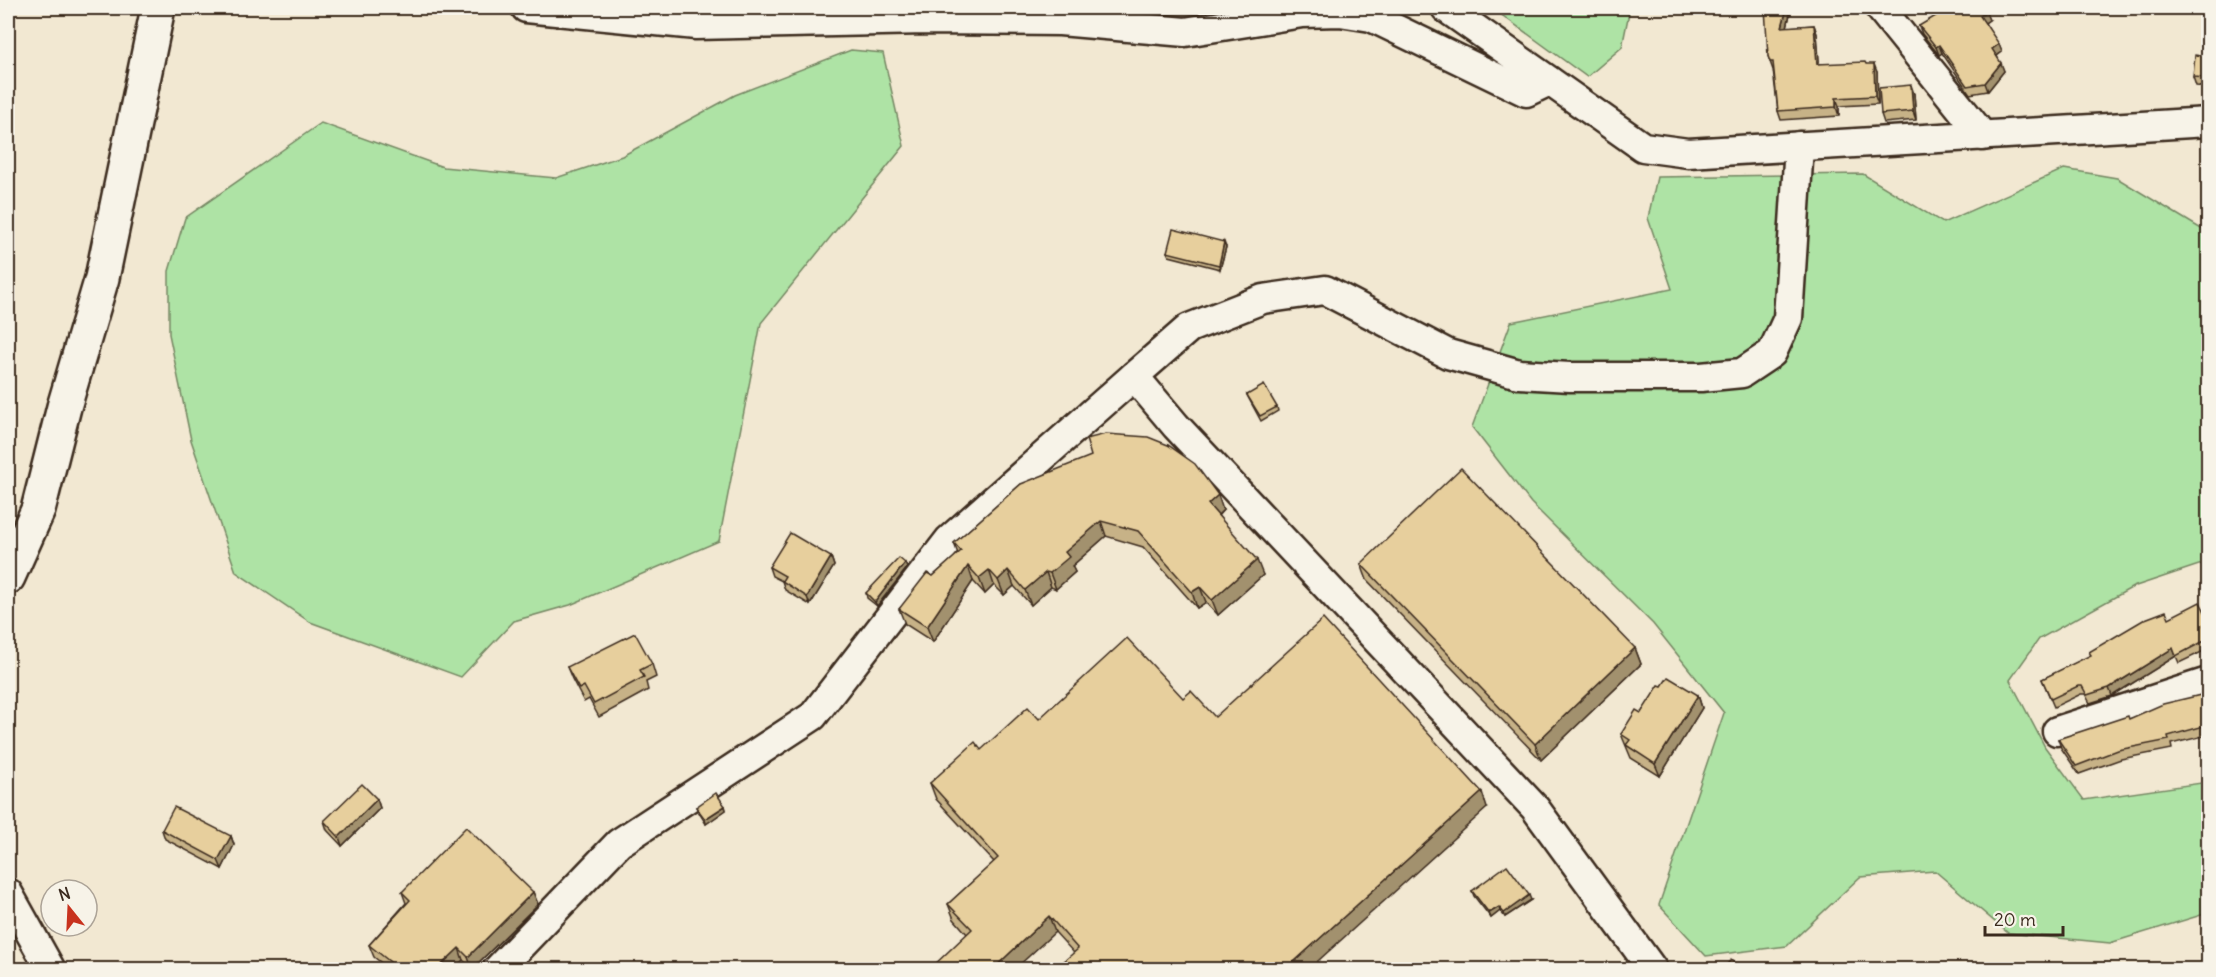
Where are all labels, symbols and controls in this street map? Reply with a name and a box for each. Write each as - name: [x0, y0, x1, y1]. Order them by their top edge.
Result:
- north arrow: [39, 878, 99, 938]
- text: N: [56, 883, 73, 905]
- scale bar: [1985, 899, 2063, 937]
- text: 20 m: [1994, 908, 2036, 931]

